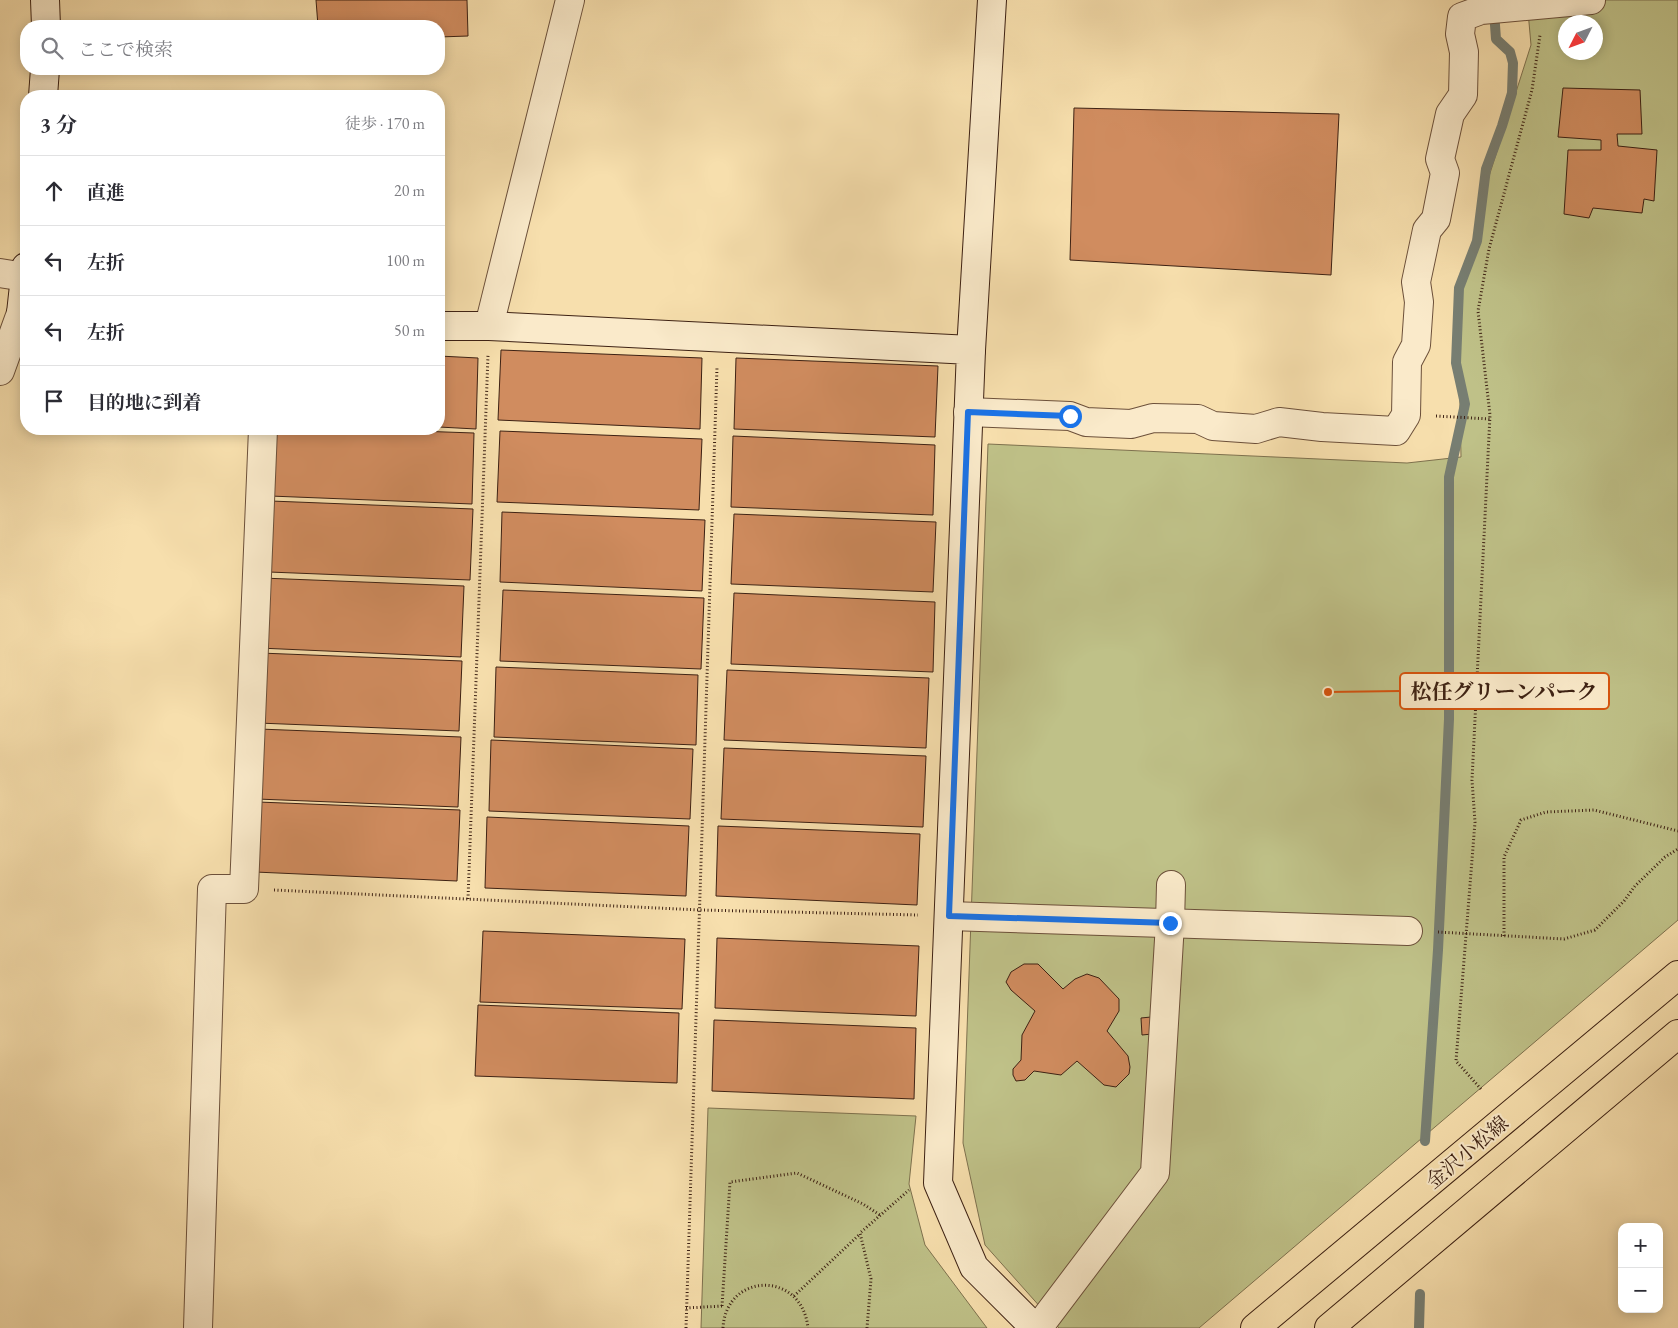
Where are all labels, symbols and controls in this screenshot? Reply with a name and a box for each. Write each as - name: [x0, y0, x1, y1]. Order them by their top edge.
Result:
- north arrow: [1558, 15, 1603, 60]
- search box: [20, 20, 445, 75]
- icon: search: [38, 34, 66, 62]
- text: ここで検索: [78, 37, 173, 62]
- text: 3 分: [40, 111, 77, 138]
- text: 徒歩 · 170 m: [345, 113, 425, 134]
- icon: ahead: [40, 177, 68, 205]
- text: 直進: [87, 180, 125, 205]
- text: 20 m: [394, 180, 425, 201]
- icon: left: [40, 247, 68, 275]
- text: 左折: [87, 250, 125, 275]
- text: 100 m: [386, 250, 425, 271]
- icon: left: [40, 317, 68, 345]
- text: 左折: [87, 320, 125, 345]
- text: 50 m: [394, 320, 425, 341]
- icon: arrive: [40, 387, 68, 415]
- text: 目的地に到着: [87, 390, 201, 415]
- route start: [1059, 405, 1082, 428]
- callout: 松任グリーンパーク: [1400, 673, 1609, 709]
- text: 松任グリーンパーク: [1410, 678, 1598, 705]
- route end: [1159, 912, 1182, 935]
- street label: 金沢小松線: [1420, 1110, 1514, 1194]
- map controls: [1618, 1223, 1663, 1313]
- button: +: [1618, 1223, 1663, 1268]
- button: −: [1618, 1268, 1663, 1313]

